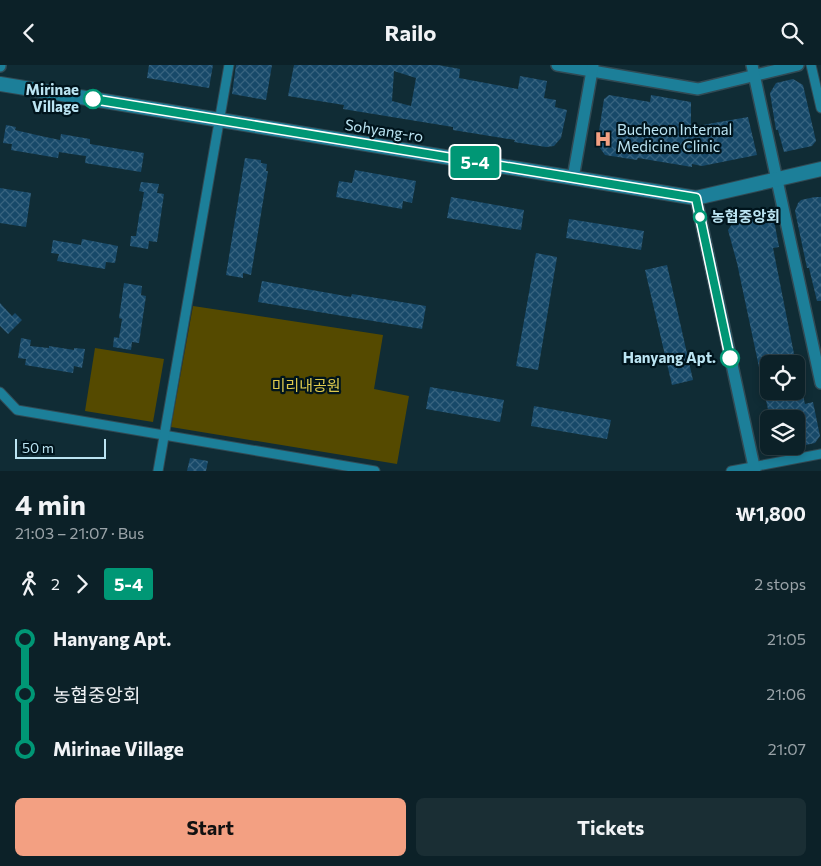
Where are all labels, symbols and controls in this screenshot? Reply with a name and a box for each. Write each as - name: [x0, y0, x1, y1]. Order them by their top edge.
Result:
- icon: back: [15, 19, 43, 47]
- text: Railo: [385, 19, 436, 46]
- icon: search: [778, 19, 806, 47]
- place label: Mirinae Village: [26, 80, 79, 115]
- marker: Mirinae Village: [83, 89, 103, 109]
- street label: Sohyang-ro: [344, 115, 425, 145]
- place label: Bucheon Internal Medicine Clinic: [617, 120, 732, 155]
- hospital icon: Bucheon Internal Medicine Clinic: [593, 129, 613, 149]
- line badge: 5-4: [446, 146, 504, 178]
- text: 5-4: [460, 151, 490, 173]
- place label: 농협중앙회: [711, 207, 780, 225]
- marker: 농협중앙회: [693, 210, 707, 224]
- place label: Hanyang Apt.: [623, 348, 716, 366]
- marker: Hanyang Apt.: [720, 348, 740, 368]
- map controls: [760, 355, 805, 455]
- button: locate: [760, 355, 805, 400]
- park label: 미리내공원: [271, 376, 341, 394]
- button: layers: [760, 410, 805, 455]
- scale bar: [15, 436, 106, 459]
- text: 50 m: [22, 439, 54, 456]
- text: 4 min: [15, 487, 86, 521]
- text: ₩1,800: [735, 502, 806, 525]
- text: 21:03 – 21:07 · Bus: [15, 523, 144, 542]
- icon: walk: [15, 570, 43, 598]
- icon: forward: [68, 570, 96, 598]
- text: 5-4: [114, 573, 143, 595]
- text: 2: [51, 574, 60, 593]
- text: 2 stops: [754, 574, 806, 593]
- text: Hanyang Apt.: [53, 627, 171, 650]
- text: 21:05: [767, 629, 806, 648]
- text: 농협중앙회: [53, 683, 140, 706]
- text: 21:06: [766, 684, 806, 703]
- text: Mirinae Village: [53, 737, 184, 760]
- text: 21:07: [768, 739, 806, 758]
- button: Start: [15, 798, 406, 856]
- button: Tickets: [416, 798, 806, 856]

